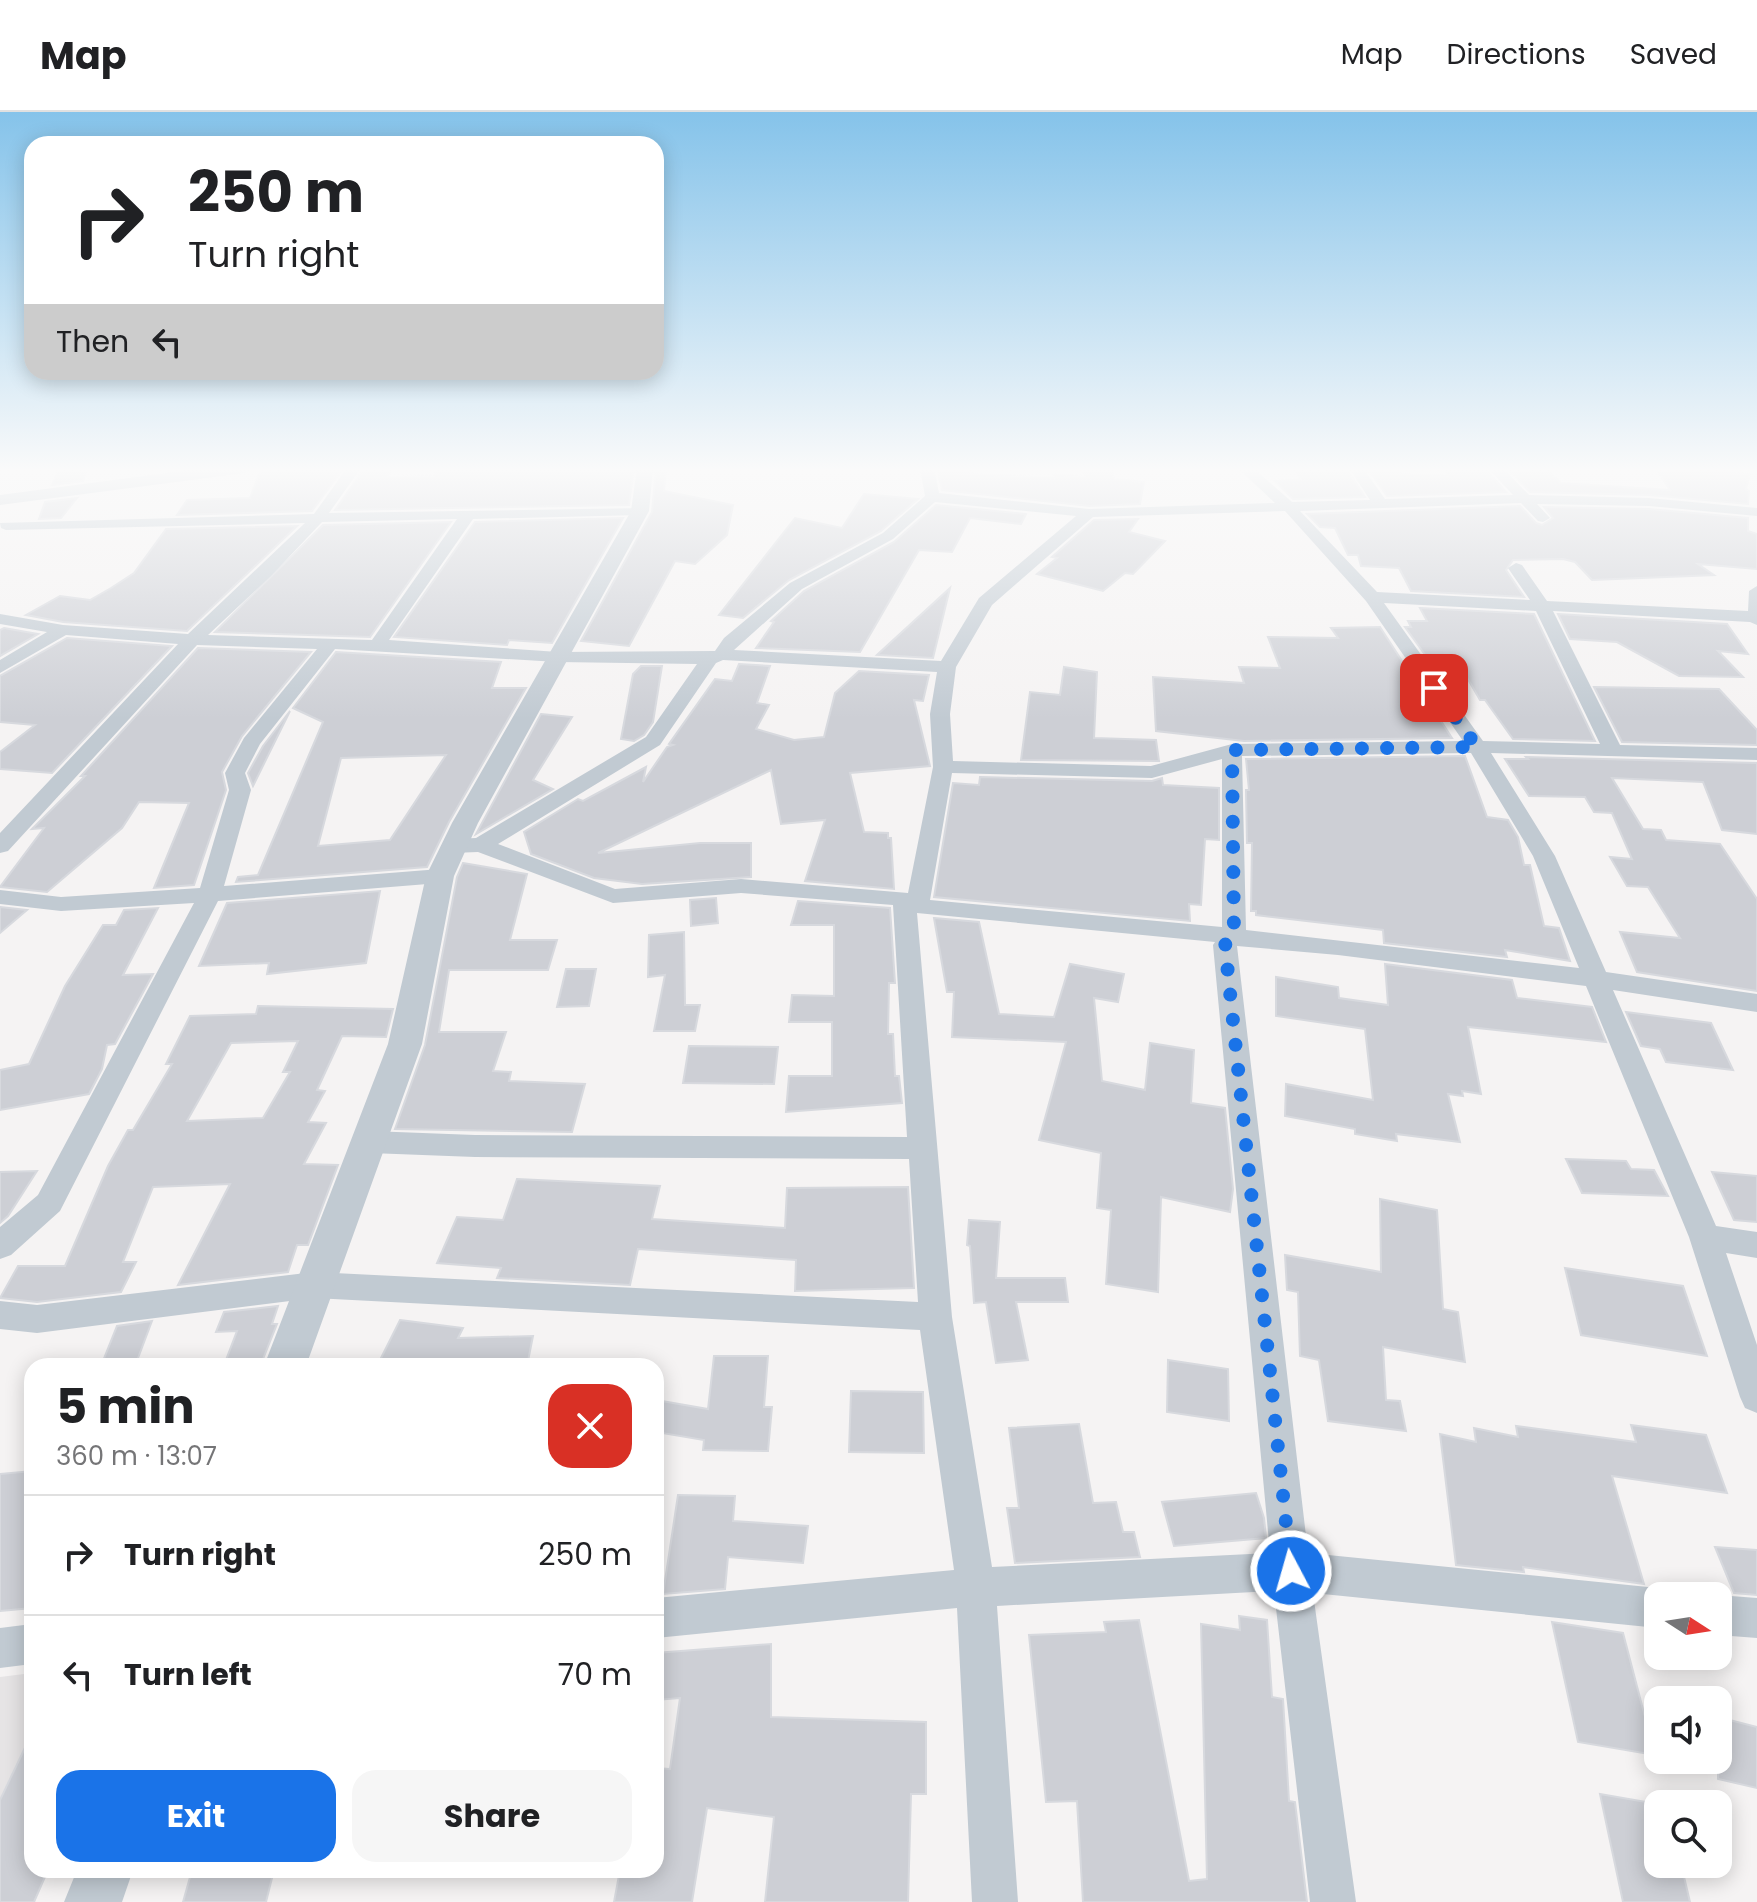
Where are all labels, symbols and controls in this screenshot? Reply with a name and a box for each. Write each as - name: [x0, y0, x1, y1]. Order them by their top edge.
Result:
- text: Map: [40, 29, 127, 82]
- text: Map: [1341, 35, 1403, 74]
- text: Directions: [1447, 35, 1586, 74]
- text: Saved: [1630, 35, 1717, 74]
- text: 250 m: [188, 153, 364, 232]
- icon: right: [56, 168, 160, 272]
- text: Turn right: [188, 229, 359, 280]
- text: Then: [56, 320, 129, 363]
- icon: left: [145, 320, 189, 364]
- pin: [1400, 654, 1468, 722]
- icon: arrive: [1412, 666, 1456, 710]
- text: 5 min: [56, 1373, 195, 1440]
- button: close: [548, 1384, 632, 1468]
- text: 360 m · 13:07: [56, 1438, 217, 1474]
- position arrow: [1249, 1529, 1333, 1613]
- icon: right: [56, 1533, 100, 1577]
- text: Turn right: [124, 1533, 276, 1576]
- text: 250 m: [538, 1533, 632, 1576]
- north arrow: [1644, 1582, 1732, 1670]
- map controls: [1644, 1582, 1732, 1878]
- icon: left: [56, 1653, 100, 1697]
- text: Turn left: [124, 1653, 252, 1696]
- text: 70 m: [558, 1653, 632, 1696]
- button: sound: [1644, 1686, 1732, 1774]
- button: Exit: [56, 1770, 336, 1862]
- button: Share: [352, 1770, 632, 1862]
- button: search: [1644, 1790, 1732, 1878]

